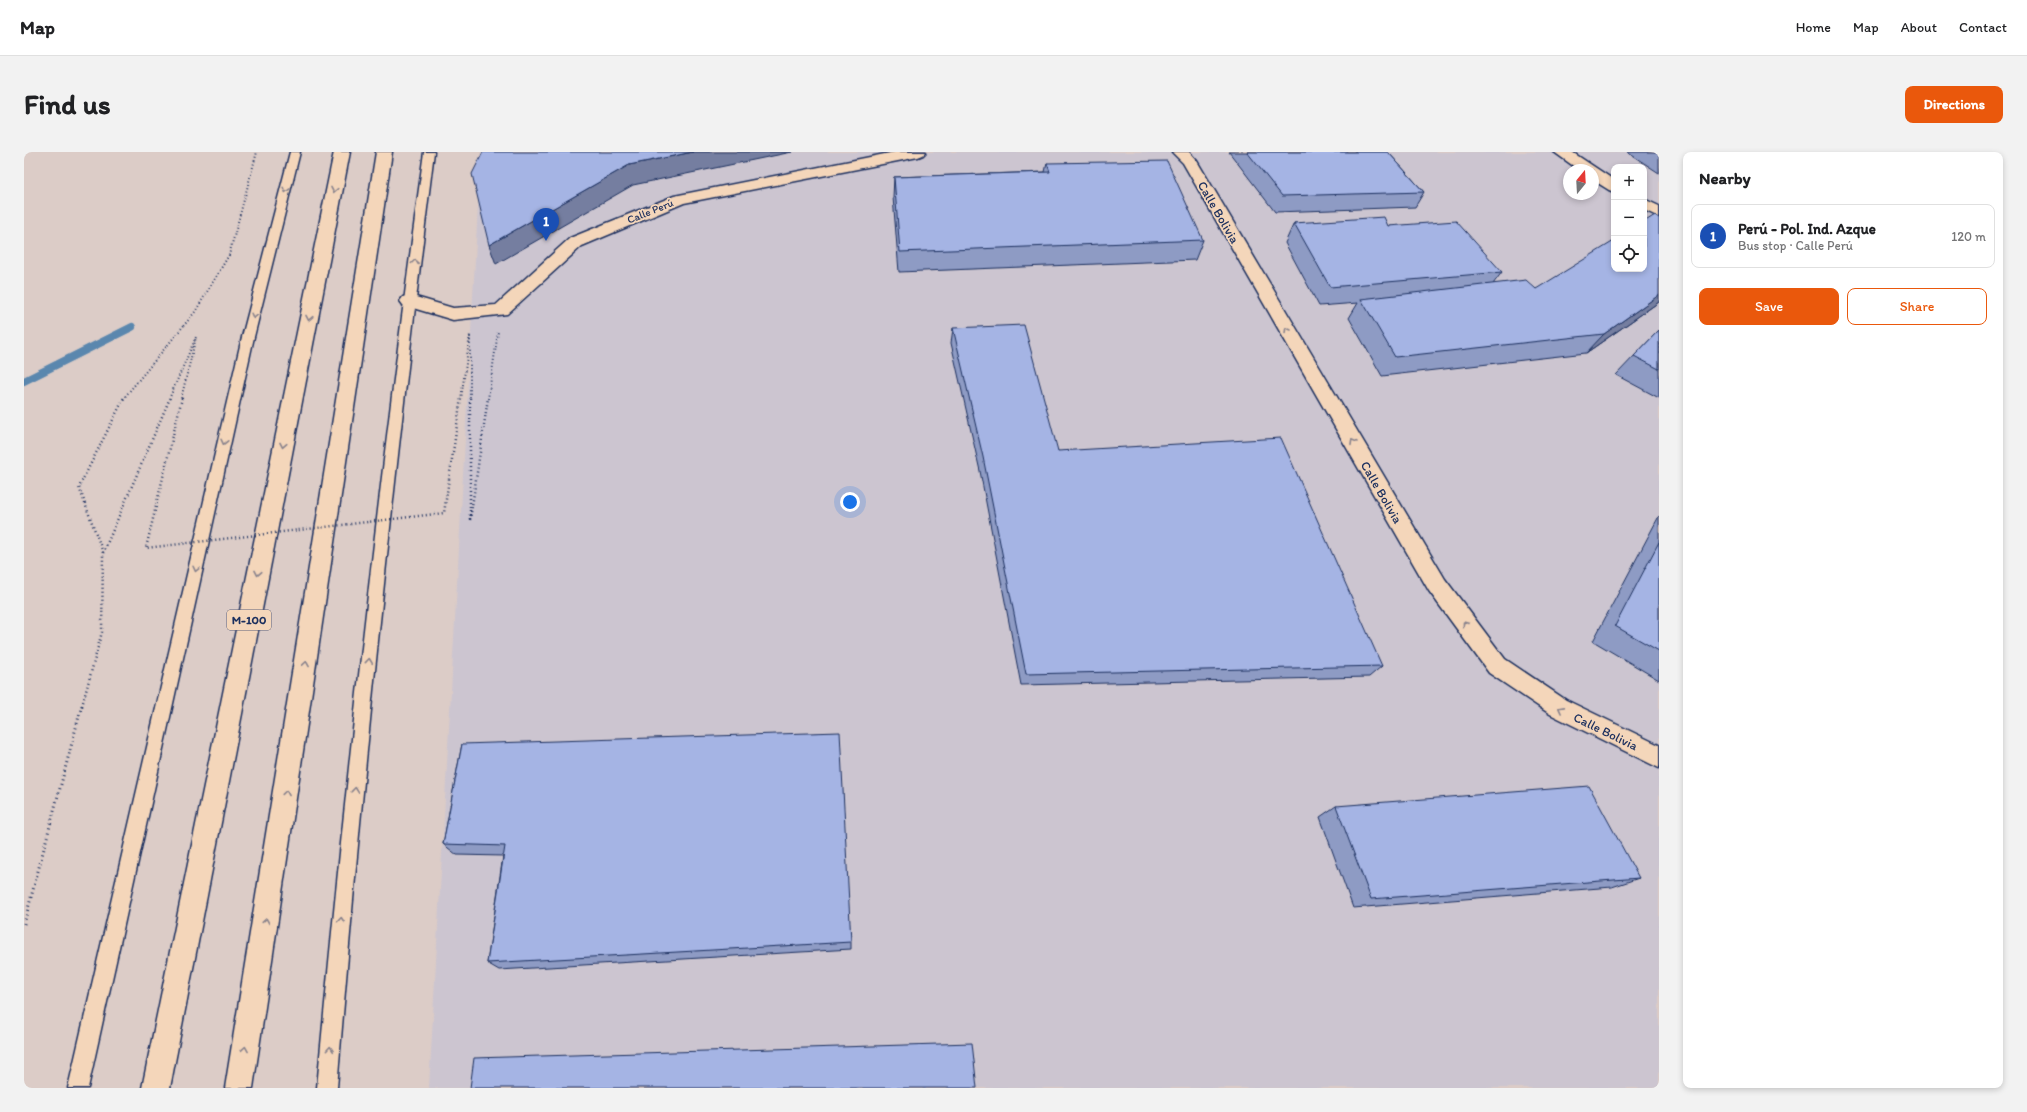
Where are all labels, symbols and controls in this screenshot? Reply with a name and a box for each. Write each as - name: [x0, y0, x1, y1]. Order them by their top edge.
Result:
- text: Map: [20, 16, 55, 39]
- text: Home: [1796, 19, 1831, 36]
- text: Map: [1853, 19, 1879, 36]
- text: About: [1901, 19, 1937, 36]
- text: Contact: [1959, 19, 2007, 36]
- button: Directions: [1905, 86, 2003, 123]
- text: Find us: [24, 87, 111, 121]
- north arrow: [1563, 164, 1599, 200]
- map controls: [1611, 164, 1647, 272]
- button: +: [1611, 164, 1647, 200]
- text: Nearby: [1699, 168, 1751, 188]
- street label: Calle Bolivia: [1195, 178, 1243, 246]
- one-way arrow: [282, 186, 291, 193]
- one-way arrow: [331, 187, 339, 193]
- street label: Calle Perú: [625, 196, 675, 227]
- button: −: [1611, 200, 1647, 236]
- pin: 1: [533, 208, 559, 241]
- text: Perú - Pol. Ind. Azque: [1738, 220, 1876, 238]
- text: 1: [1710, 229, 1716, 244]
- text: 120 m: [1951, 229, 1986, 244]
- button: locate: [1611, 236, 1647, 272]
- text: Bus stop · Calle Perú: [1738, 238, 1853, 253]
- one-way arrow: [410, 259, 419, 265]
- button: Save: [1699, 288, 1839, 325]
- button: Share: [1847, 288, 1987, 325]
- one-way arrow: [250, 313, 258, 319]
- one-way arrow: [305, 315, 313, 321]
- one-way arrow: [1285, 327, 1292, 334]
- one-way arrow: [221, 439, 229, 446]
- one-way arrow: [1350, 439, 1357, 446]
- one-way arrow: [280, 442, 288, 448]
- street label: Calle Bolivia: [1358, 458, 1406, 526]
- your location: [840, 492, 860, 512]
- one-way arrow: [192, 566, 200, 572]
- one-way arrow: [255, 570, 263, 576]
- road number: M-100: [227, 610, 271, 630]
- one-way arrow: [1463, 621, 1470, 628]
- one-way arrow: [364, 658, 373, 664]
- one-way arrow: [301, 661, 310, 667]
- one-way arrow: [1558, 706, 1565, 713]
- street label: Calle Bolivia: [1571, 709, 1641, 754]
- one-way arrow: [350, 787, 359, 793]
- one-way arrow: [281, 790, 290, 796]
- one-way arrow: [337, 917, 346, 923]
- one-way arrow: [261, 918, 269, 924]
- one-way arrow: [240, 1046, 249, 1053]
- one-way arrow: [326, 1046, 335, 1052]

